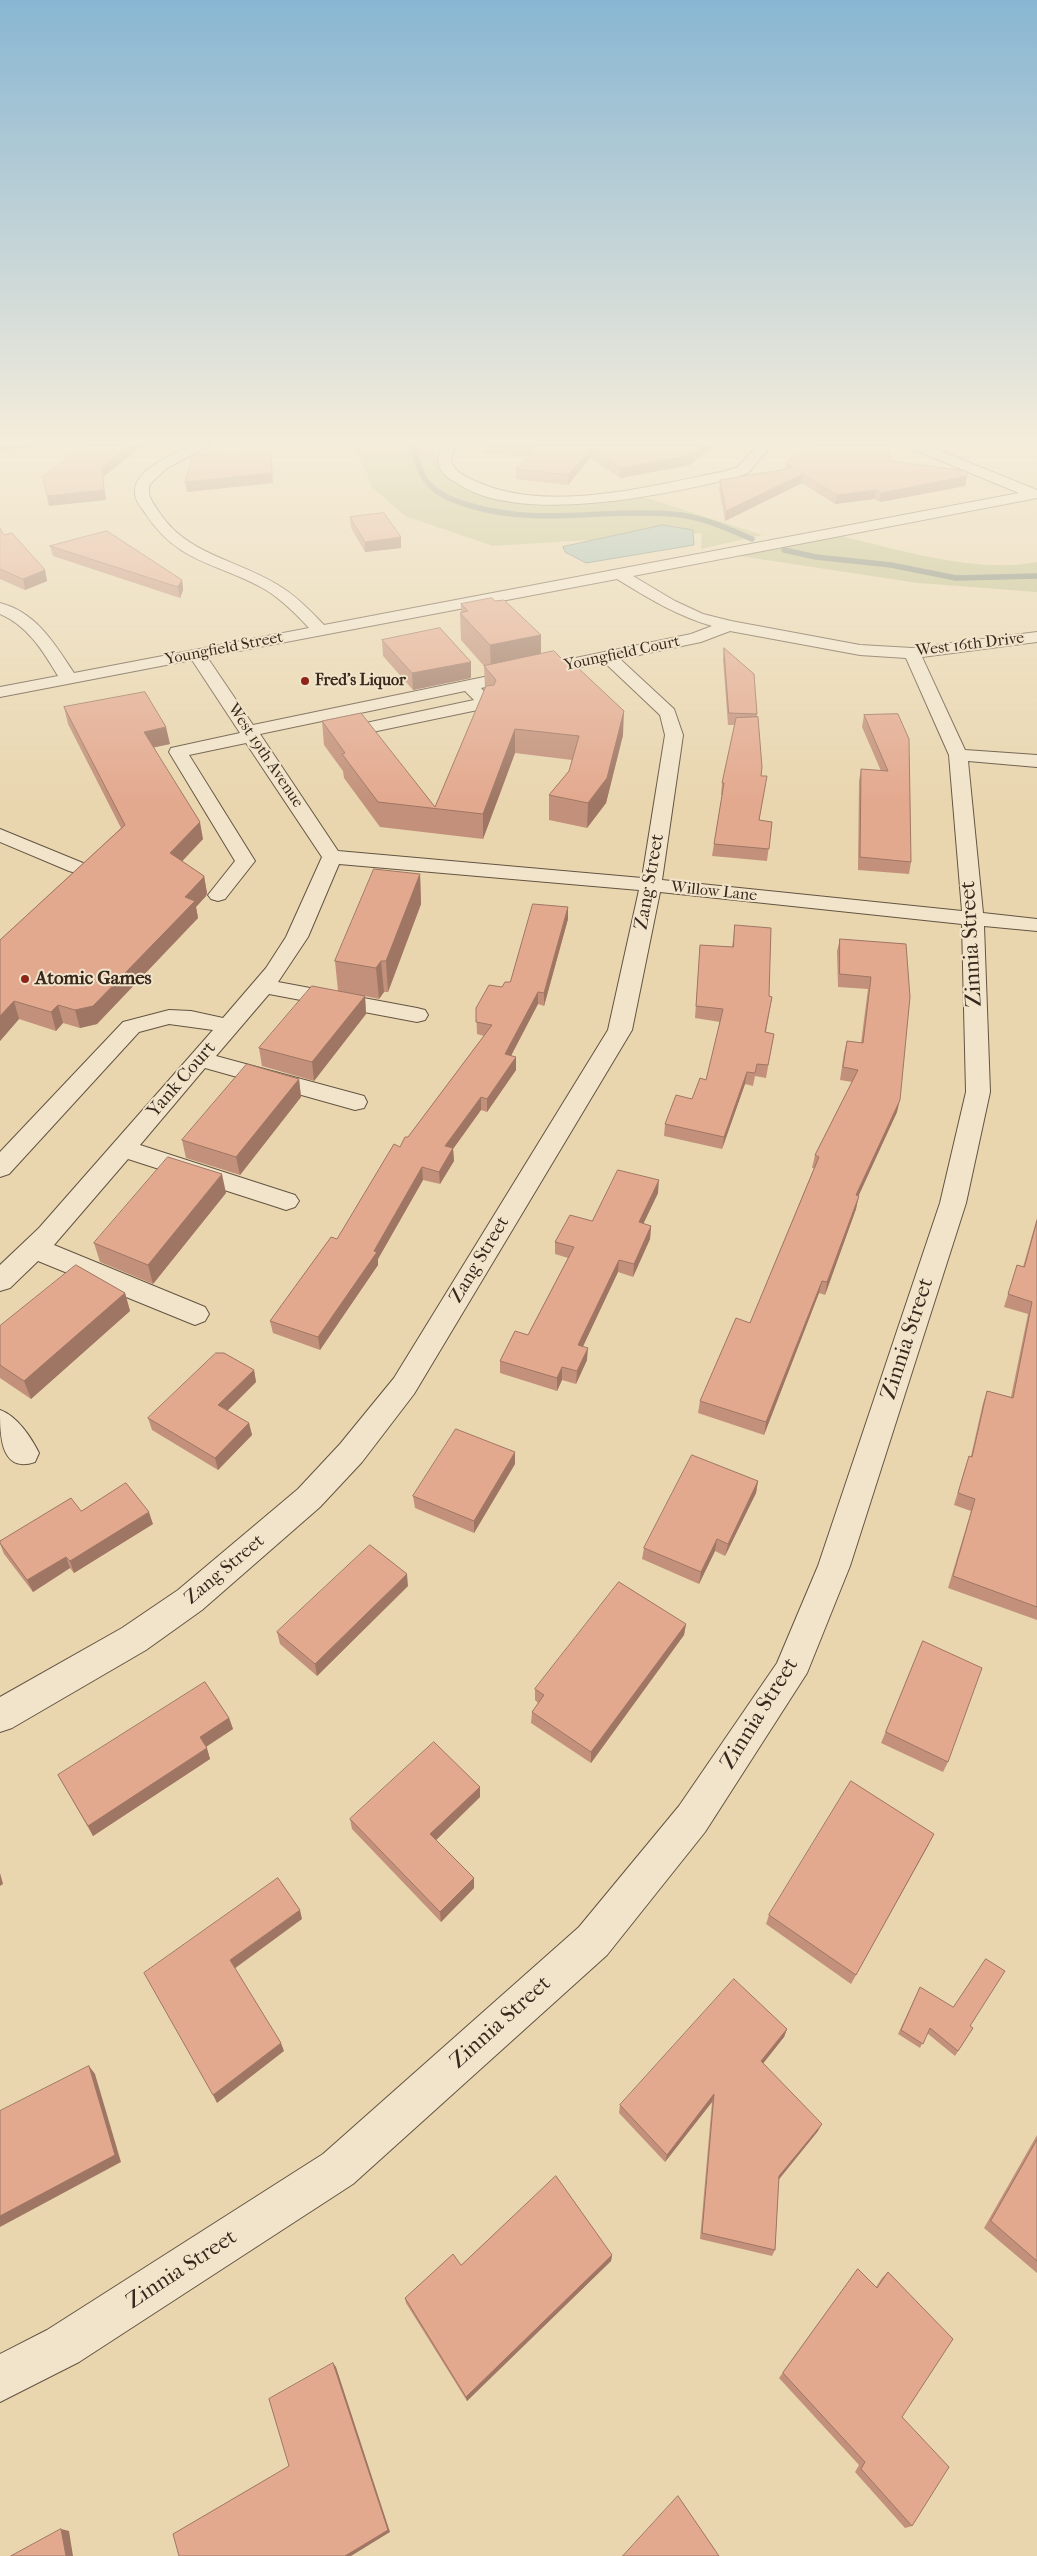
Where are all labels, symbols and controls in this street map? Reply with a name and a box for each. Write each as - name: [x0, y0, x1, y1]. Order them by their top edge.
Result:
- street label: Youngfield Street: [163, 628, 285, 670]
- street label: West 16th Drive: [915, 629, 1025, 661]
- street label: Youngfield Court: [562, 632, 682, 676]
- place label: Fred's Liquor: [315, 671, 406, 691]
- marker: Fred's Liquor: [299, 675, 311, 687]
- street label: West 19th Avenue: [223, 700, 307, 812]
- street label: Zang Street: [630, 832, 670, 932]
- street label: Willow Lane: [670, 878, 758, 906]
- street label: Zinnia Street: [956, 880, 988, 1008]
- place label: Atomic Games: [35, 968, 152, 990]
- marker: Atomic Games: [19, 973, 31, 985]
- street label: Yank Court: [143, 1037, 221, 1123]
- street label: Zang Street: [445, 1213, 515, 1307]
- street label: Zinnia Street: [876, 1275, 940, 1403]
- street label: Zang Street: [181, 1530, 269, 1610]
- street label: Zinnia Street: [715, 1653, 805, 1775]
- street label: Zinnia Street: [445, 1971, 557, 2075]
- street label: Zinnia Street: [122, 2225, 242, 2315]

